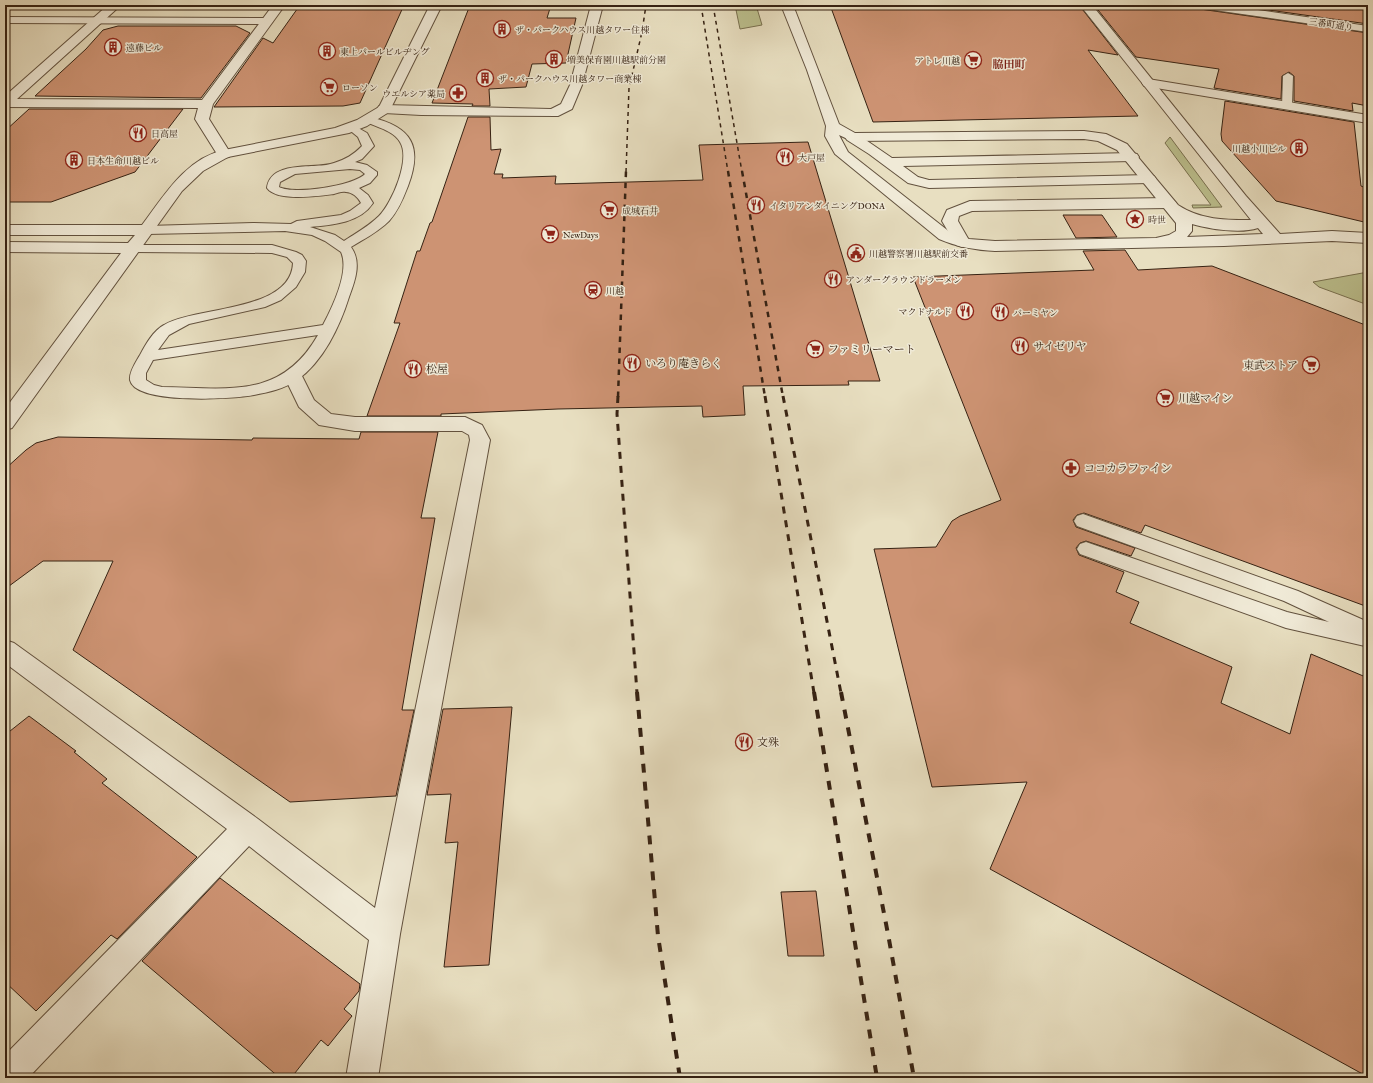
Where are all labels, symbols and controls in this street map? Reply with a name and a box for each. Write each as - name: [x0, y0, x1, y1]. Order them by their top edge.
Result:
- street label: 三番町通り: [1308, 15, 1354, 33]
- building icon: ザ・パークハウス川越タワー住棟: [492, 19, 512, 39]
- place label: ザ・パークハウス川越タワー住棟: [515, 24, 649, 35]
- building icon: 遠藤ビル: [103, 37, 123, 57]
- building icon: 東上パールビルヂング: [317, 41, 337, 61]
- place label: 遠藤ビル: [126, 42, 162, 53]
- place label: 東上パールビルヂング: [340, 46, 429, 57]
- building icon: 増美保育園川越駅前分園: [544, 49, 564, 69]
- supermarket icon: アトレ川越: [963, 50, 983, 70]
- place label: 増美保育園川越駅前分園: [567, 54, 666, 65]
- place label: アトレ川越: [915, 55, 960, 66]
- district label: 脇田町: [993, 58, 1026, 71]
- building icon: ザ・パークハウス川越タワー商業棟: [475, 68, 495, 88]
- place label: ザ・パークハウス川越タワー商業棟: [498, 73, 641, 84]
- supermarket icon: ローソン: [319, 77, 339, 97]
- place label: ローソン: [342, 82, 378, 93]
- pharmacy icon: ウエルシア薬局: [448, 83, 468, 103]
- place label: ウエルシア薬局: [382, 88, 445, 99]
- restaurant icon: 日高屋: [128, 123, 148, 143]
- place label: 日高屋: [151, 128, 178, 139]
- building icon: 川越小川ビル: [1289, 138, 1309, 158]
- place label: 川越小川ビル: [1232, 143, 1286, 154]
- restaurant icon: 大戸屋: [775, 147, 795, 167]
- building icon: 日本生命川越ビル: [64, 150, 84, 170]
- place label: 大戸屋: [798, 152, 825, 163]
- place label: 日本生命川越ビル: [87, 155, 159, 166]
- restaurant icon: イタリアンダイニングDONA: [746, 195, 766, 215]
- supermarket icon: 成城石井: [599, 200, 619, 220]
- place label: イタリアンダイニングDONA: [769, 200, 885, 211]
- place label: 成城石井: [622, 205, 659, 216]
- place icon: 時世: [1125, 209, 1145, 229]
- place label: 時世: [1148, 214, 1166, 225]
- supermarket icon: NewDays: [540, 224, 560, 244]
- place label: NewDays: [563, 229, 598, 240]
- public building icon: 川越警察署川越駅前交番: [846, 243, 866, 263]
- place label: 川越警察署川越駅前交番: [869, 248, 968, 259]
- restaurant icon: アンダーグラウンドラーメン: [823, 269, 843, 289]
- place label: アンダーグラウンドラーメン: [846, 274, 962, 285]
- station icon: 川越: [583, 280, 603, 300]
- place label: 川越: [606, 285, 624, 296]
- restaurant icon: マクドナルド: [955, 301, 975, 321]
- restaurant icon: バーミヤン: [990, 302, 1010, 322]
- place label: マクドナルド: [898, 306, 952, 317]
- place label: バーミヤン: [1013, 307, 1058, 318]
- restaurant icon: サイゼリヤ: [1010, 336, 1030, 356]
- supermarket icon: ファミリーマート: [805, 339, 825, 359]
- place label: サイゼリヤ: [1033, 340, 1087, 353]
- place label: ファミリーマート: [828, 343, 916, 356]
- restaurant icon: いろり庵きらく: [622, 353, 642, 373]
- supermarket icon: 東武ストア: [1301, 355, 1321, 375]
- place label: いろり庵きらく: [645, 357, 722, 370]
- restaurant icon: 松屋: [403, 359, 423, 379]
- place label: 東武ストア: [1243, 359, 1298, 372]
- place label: 松屋: [426, 363, 448, 376]
- supermarket icon: 川越マイン: [1155, 388, 1175, 408]
- place label: 川越マイン: [1178, 392, 1233, 405]
- pharmacy icon: ココカラファイン: [1061, 458, 1081, 478]
- place label: ココカラファイン: [1084, 462, 1172, 475]
- restaurant icon: 文殊: [734, 732, 754, 752]
- place label: 文殊: [757, 736, 779, 749]

